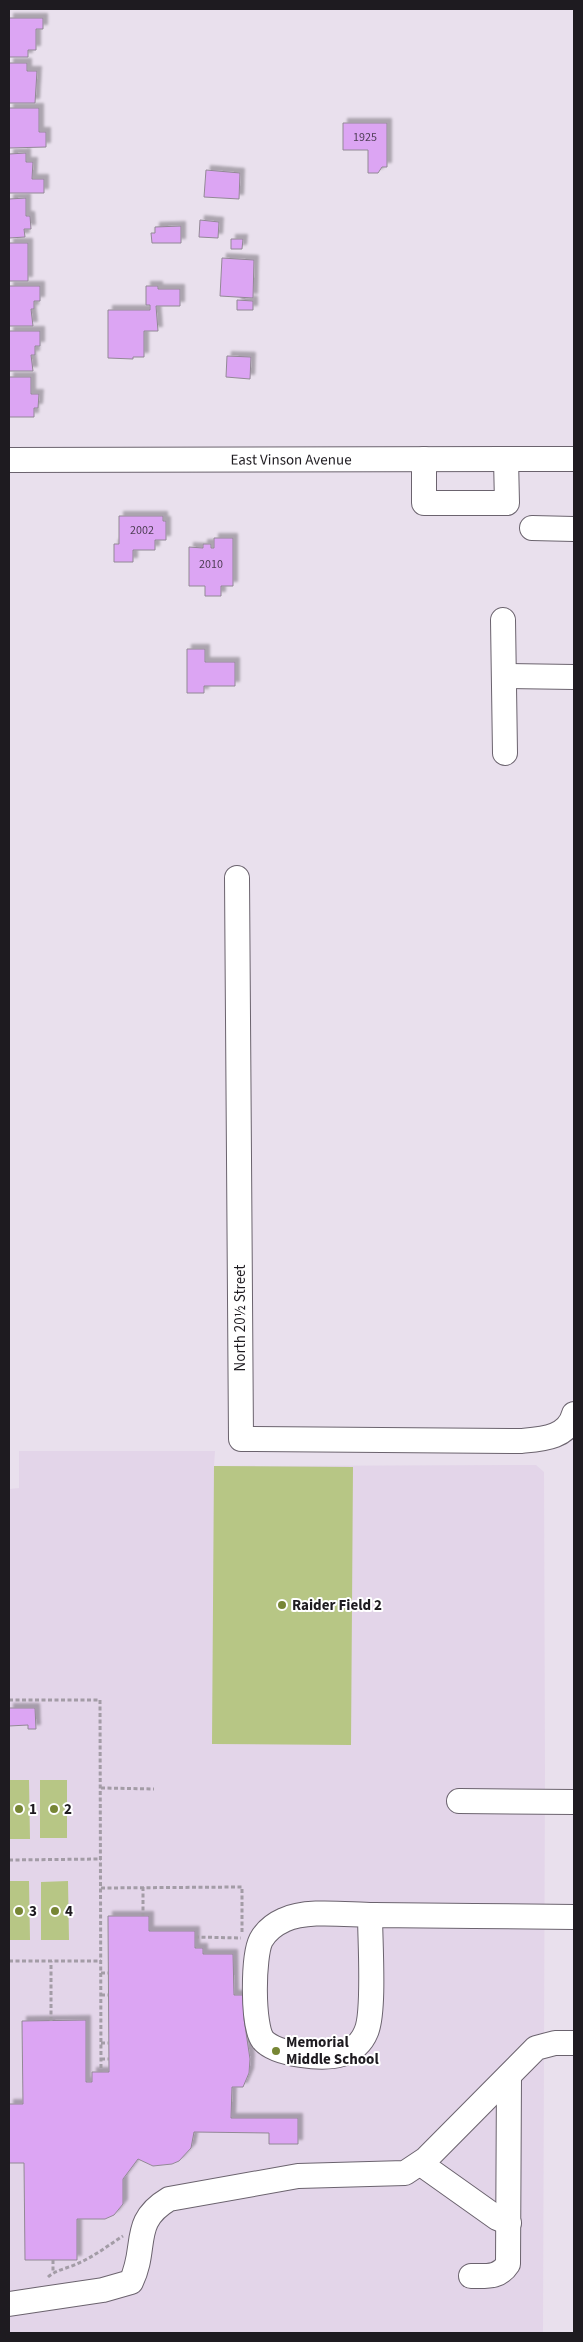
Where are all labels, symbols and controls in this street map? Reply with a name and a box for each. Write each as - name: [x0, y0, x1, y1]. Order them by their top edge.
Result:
- house number: 1925: [353, 129, 377, 146]
- street label: East Vinson Avenue: [230, 449, 352, 471]
- house number: 2002: [130, 522, 154, 539]
- house number: 2010: [199, 556, 223, 573]
- street label: North 20½ Street: [230, 1265, 251, 1371]
- place label: Raider Field 2: [292, 1595, 382, 1616]
- marker: Raider Field 2: [276, 1599, 288, 1611]
- place label: 1: [29, 1799, 37, 1820]
- place label: 2: [64, 1799, 72, 1820]
- marker: 1: [13, 1803, 25, 1815]
- marker: 2: [48, 1803, 60, 1815]
- place label: 3: [29, 1901, 37, 1922]
- place label: 4: [65, 1901, 73, 1922]
- marker: 3: [13, 1905, 25, 1917]
- marker: 4: [49, 1905, 61, 1917]
- place label: Memorial Middle School: [286, 2032, 379, 2070]
- marker: Memorial Middle School: [270, 2045, 282, 2057]

